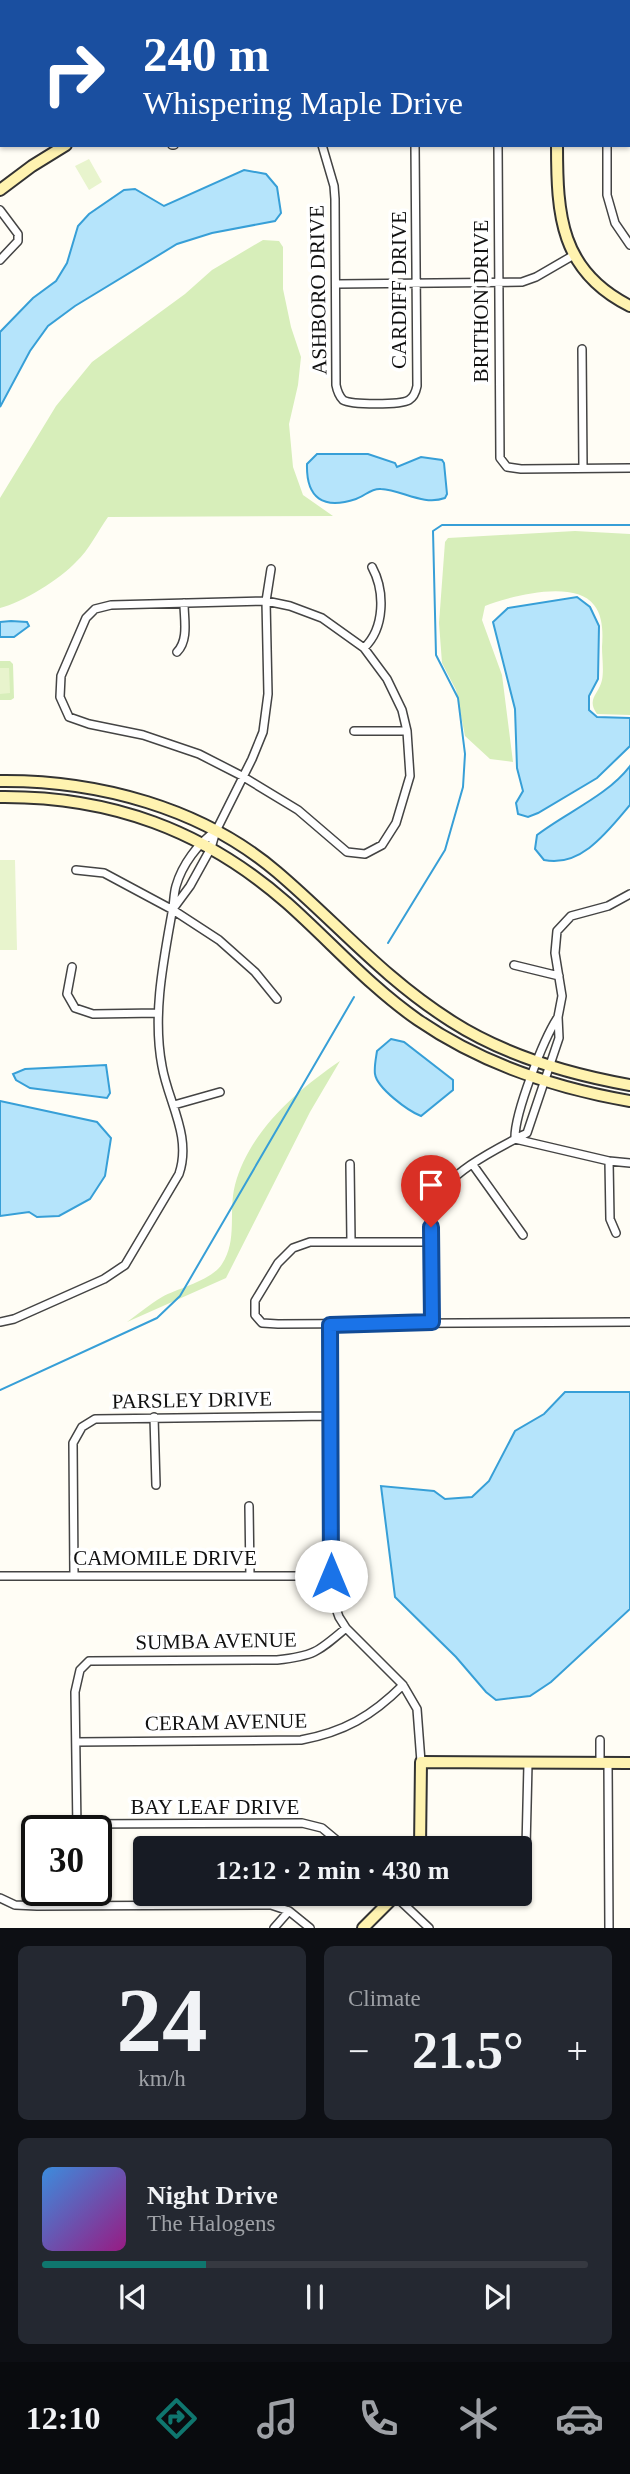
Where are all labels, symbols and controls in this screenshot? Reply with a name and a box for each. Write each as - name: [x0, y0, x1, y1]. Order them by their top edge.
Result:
- text: 240 m: [143, 27, 270, 82]
- icon: right: [28, 28, 119, 119]
- text: Whispering Maple Drive: [143, 85, 463, 121]
- street label: ASHBORO DRIVE: [305, 205, 331, 375]
- street label: CARDIFF DRIVE: [387, 211, 411, 369]
- street label: BRITHON DRIVE: [469, 220, 493, 382]
- pin: [401, 1155, 461, 1227]
- icon: arrive: [412, 1166, 450, 1204]
- street label: PARSLEY DRIVE: [112, 1387, 272, 1413]
- position arrow: [294, 1539, 368, 1613]
- street label: CAMOMILE DRIVE: [73, 1546, 257, 1570]
- street label: SUMBA AVENUE: [135, 1628, 297, 1654]
- street label: CERAM AVENUE: [145, 1709, 307, 1735]
- street label: BAY LEAF DRIVE: [131, 1795, 299, 1819]
- speed limit sign: 30: [21, 1815, 112, 1906]
- text: 12:12 · 2 min · 430 m: [216, 1856, 450, 1885]
- text: 24: [117, 1970, 208, 2071]
- text: Climate: [348, 1986, 421, 2011]
- text: 21.5°: [412, 2022, 524, 2079]
- text: −: [348, 2030, 369, 2072]
- text: +: [567, 2030, 588, 2072]
- text: km/h: [138, 2066, 186, 2091]
- text: Night Drive: [147, 2181, 278, 2210]
- text: The Halogens: [147, 2211, 275, 2236]
- icon: previous: [114, 2278, 152, 2316]
- icon: pause: [296, 2278, 334, 2316]
- icon: next: [478, 2278, 516, 2316]
- icon: directions: [152, 2394, 201, 2443]
- icon: music: [253, 2394, 302, 2443]
- icon: phone: [354, 2394, 403, 2443]
- icon: climate: [454, 2394, 503, 2443]
- icon: car: [555, 2394, 604, 2443]
- text: 12:10: [26, 2400, 101, 2436]

